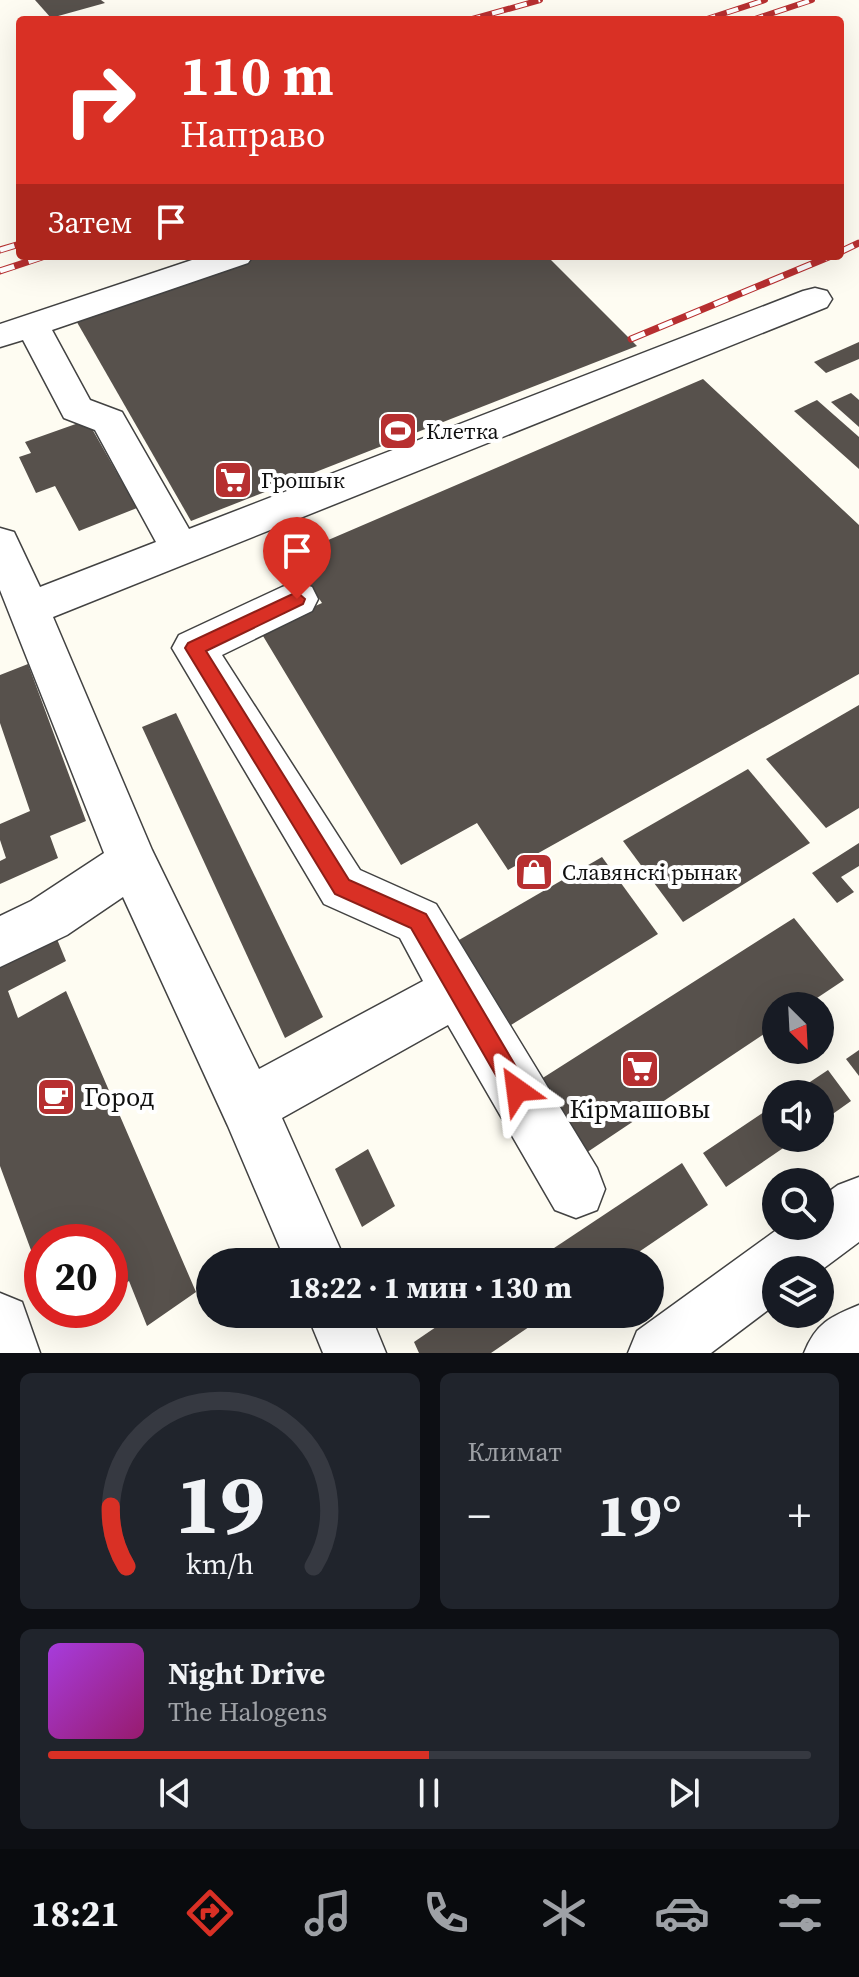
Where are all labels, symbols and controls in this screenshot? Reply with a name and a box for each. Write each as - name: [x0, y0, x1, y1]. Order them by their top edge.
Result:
- text: 110 m: [180, 37, 334, 114]
- icon: right: [48, 48, 152, 152]
- text: Направо: [180, 110, 325, 159]
- icon: arrive: [149, 200, 193, 244]
- text: Затем: [48, 202, 133, 243]
- sports icon: Клетка: [377, 410, 419, 452]
- place label: Клетка: [426, 416, 500, 446]
- supermarket icon: Грошык: [212, 459, 254, 501]
- place label: Грошык: [261, 465, 345, 495]
- pin: [263, 517, 331, 599]
- icon: arrive: [275, 529, 319, 573]
- shop icon: Славянскі рынак: [513, 851, 555, 893]
- place label: Славянскі рынак: [562, 857, 738, 887]
- north arrow: [762, 992, 834, 1064]
- map controls: [762, 992, 834, 1328]
- position arrow: [475, 1048, 559, 1132]
- supermarket icon: Кірмашовы: [619, 1048, 661, 1090]
- cafe icon: Город: [35, 1076, 77, 1118]
- place label: Город: [84, 1079, 154, 1115]
- button: sound: [762, 1080, 834, 1152]
- place label: Кірмашовы: [569, 1091, 711, 1127]
- button: search: [762, 1168, 834, 1240]
- speed limit sign: 20: [24, 1224, 128, 1328]
- button: layers: [762, 1256, 834, 1328]
- text: 18:22 · 1 мин · 130 m: [288, 1267, 572, 1308]
- text: Климат: [468, 1434, 562, 1470]
- text: 19: [175, 1447, 265, 1561]
- text: 19°: [597, 1474, 682, 1556]
- text: −: [468, 1485, 491, 1546]
- text: +: [788, 1485, 811, 1546]
- text: km/h: [186, 1544, 254, 1584]
- text: Night Drive: [168, 1653, 325, 1694]
- text: The Halogens: [168, 1694, 327, 1730]
- icon: previous: [153, 1771, 197, 1815]
- icon: pause: [407, 1771, 451, 1815]
- icon: next: [662, 1771, 706, 1815]
- icon: directions: [182, 1885, 238, 1941]
- icon: music: [300, 1885, 356, 1941]
- icon: phone: [418, 1885, 474, 1941]
- icon: climate: [536, 1885, 592, 1941]
- icon: car: [654, 1885, 710, 1941]
- icon: filters: [772, 1885, 828, 1941]
- text: 18:21: [31, 1889, 120, 1938]

